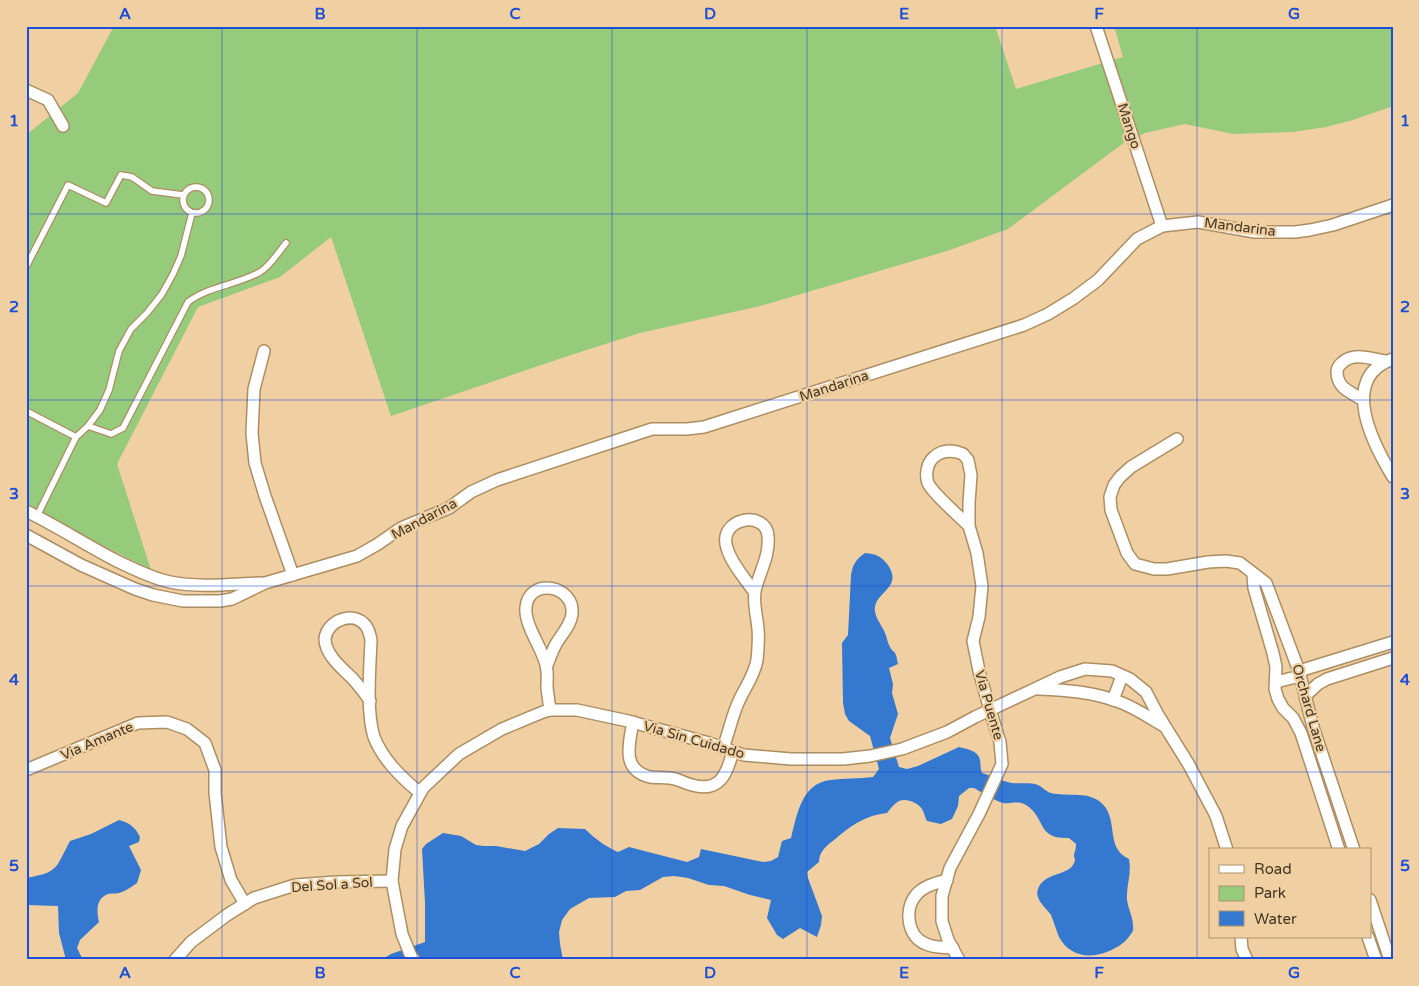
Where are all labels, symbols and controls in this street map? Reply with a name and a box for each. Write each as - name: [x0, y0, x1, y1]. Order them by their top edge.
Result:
- text: A: [119, 4, 131, 24]
- text: B: [314, 4, 326, 24]
- text: C: [509, 4, 521, 24]
- text: D: [704, 4, 716, 24]
- text: E: [899, 4, 909, 24]
- text: F: [1094, 4, 1104, 24]
- text: G: [1288, 4, 1300, 24]
- street label: Mango: [1114, 101, 1144, 151]
- text: 1: [9, 111, 19, 131]
- text: 1: [1400, 111, 1410, 131]
- street label: Mandarina: [1203, 214, 1277, 240]
- text: 2: [9, 297, 19, 317]
- text: 2: [1400, 297, 1410, 317]
- street label: Mandarina: [797, 367, 871, 405]
- text: 3: [9, 484, 19, 504]
- text: 3: [1400, 484, 1410, 504]
- street label: Mandarina: [388, 495, 460, 543]
- street label: Orchard Lane: [1288, 662, 1330, 754]
- street label: Via Puente: [971, 668, 1007, 742]
- text: 4: [9, 670, 19, 690]
- text: 4: [1400, 670, 1410, 690]
- street label: Via Sin Cuidado: [641, 717, 747, 763]
- street label: Via Amante: [58, 718, 136, 764]
- legend: [1209, 848, 1372, 938]
- text: 5: [9, 856, 19, 876]
- text: 5: [1400, 856, 1410, 876]
- text: Road: [1254, 860, 1292, 878]
- street label: Del Sol a Sol: [291, 874, 373, 896]
- text: Park: [1254, 884, 1286, 902]
- text: Water: [1254, 910, 1297, 928]
- text: A: [119, 963, 131, 983]
- text: B: [314, 963, 326, 983]
- text: C: [509, 963, 521, 983]
- text: D: [704, 963, 716, 983]
- text: E: [899, 963, 909, 983]
- text: F: [1094, 963, 1104, 983]
- text: G: [1288, 963, 1300, 983]

